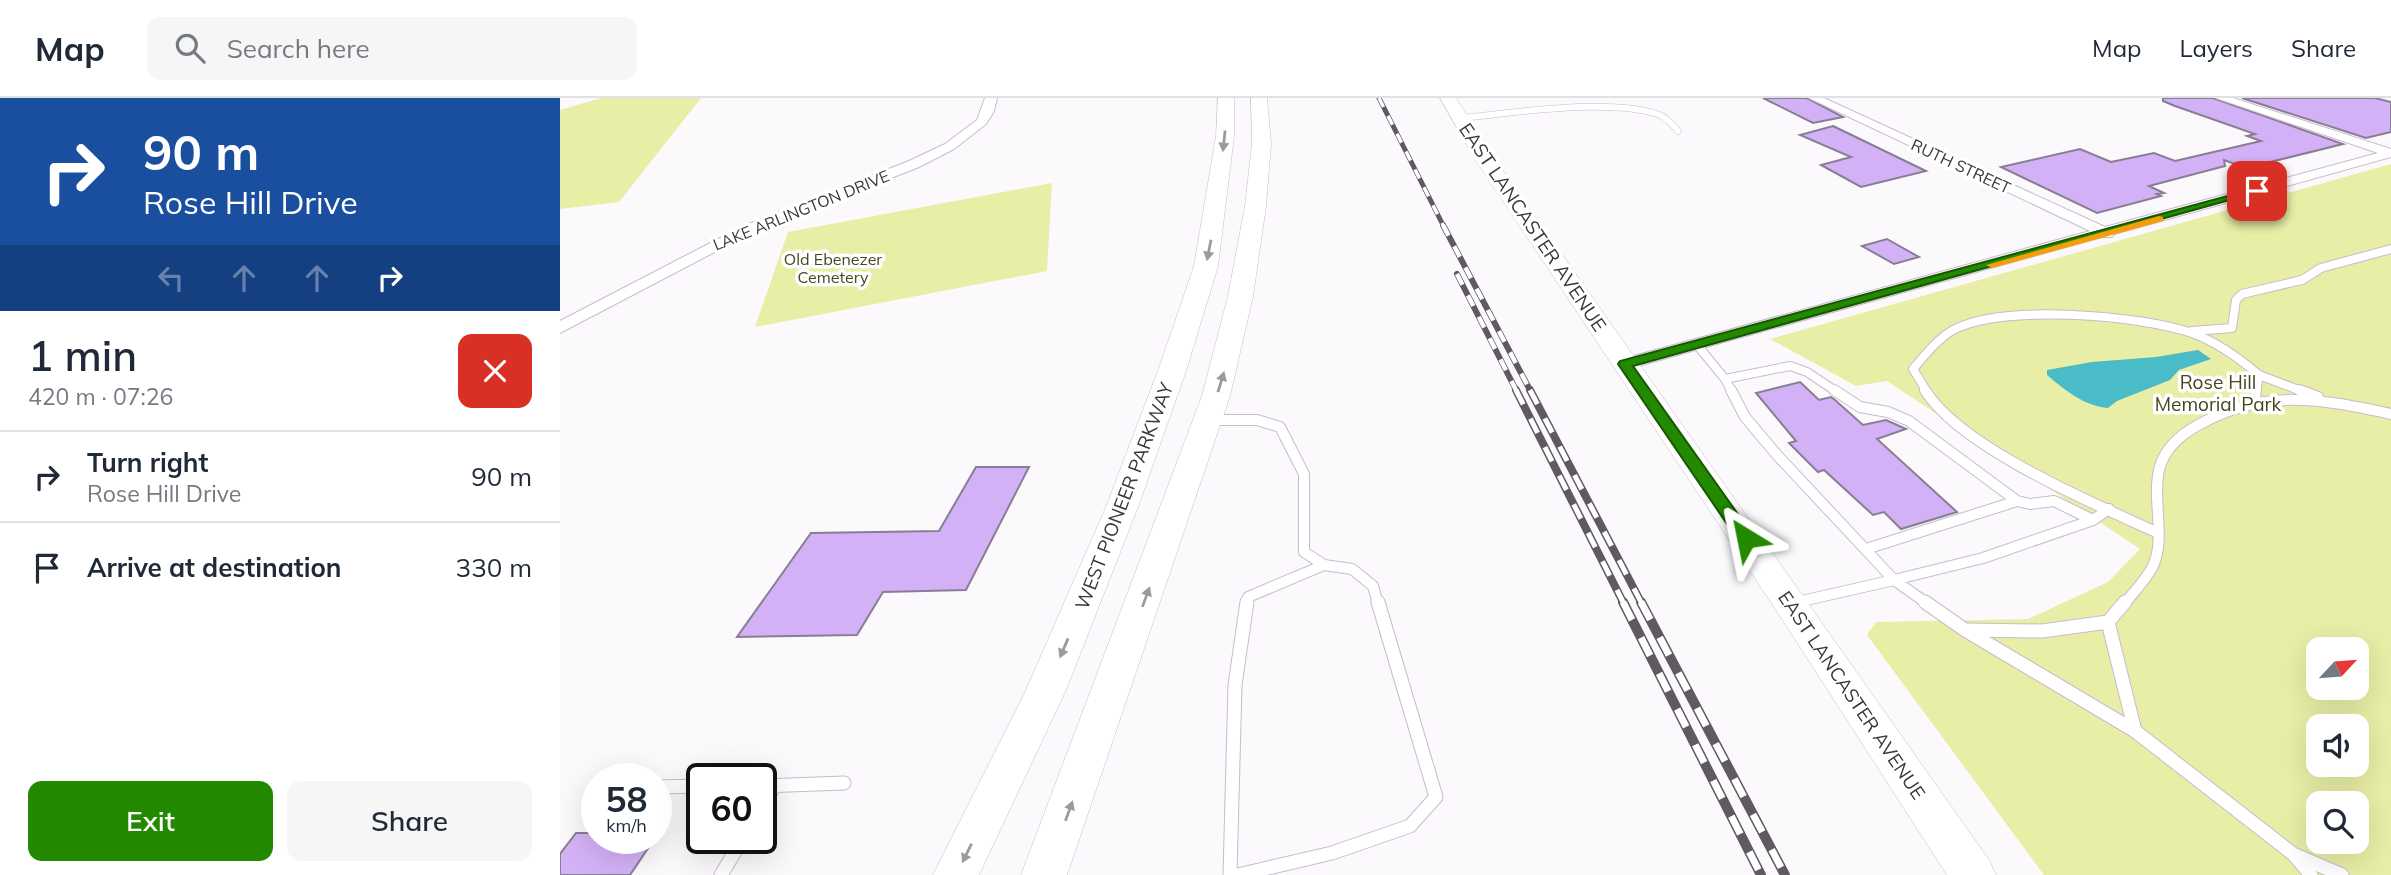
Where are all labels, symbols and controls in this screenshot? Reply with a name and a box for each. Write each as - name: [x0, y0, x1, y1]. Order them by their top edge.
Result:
- search box: [147, 17, 637, 80]
- text: Map: [35, 28, 105, 69]
- icon: search: [171, 29, 209, 67]
- text: Search here: [227, 32, 370, 65]
- text: Map: [2092, 33, 2141, 63]
- text: Layers: [2179, 33, 2253, 63]
- text: Share: [2291, 33, 2356, 63]
- street label: EAST LANCASTER AVENUE: [1454, 118, 1612, 336]
- text: 90 m: [143, 121, 259, 182]
- icon: right: [28, 126, 119, 217]
- one-way arrow: [1218, 130, 1229, 152]
- street label: RUTH STREET: [1908, 134, 2014, 198]
- pin: [2227, 161, 2287, 221]
- street label: LAKE ARLINGTON DRIVE: [710, 165, 892, 255]
- icon: arrive: [2238, 172, 2276, 210]
- text: Rose Hill Drive: [143, 182, 358, 222]
- one-way arrow: [1203, 239, 1214, 261]
- park label: Old Ebenezer Cemetery: [784, 249, 882, 287]
- icon: left: [152, 259, 190, 297]
- icon: ahead: [225, 259, 263, 297]
- icon: ahead: [298, 259, 336, 297]
- icon: right: [371, 259, 409, 297]
- text: 1 min: [28, 329, 137, 382]
- button: close: [458, 334, 532, 408]
- park label: Rose Hill Memorial Park: [2155, 370, 2281, 416]
- one-way arrow: [1216, 372, 1226, 393]
- street label: WEST PIONEER PARKWAY: [1070, 379, 1179, 613]
- text: 420 m · 07:26: [28, 382, 173, 411]
- text: Turn right: [87, 446, 208, 479]
- icon: right: [28, 458, 66, 496]
- text: 90 m: [471, 460, 532, 493]
- text: Rose Hill Drive: [87, 479, 241, 508]
- position arrow: [1709, 501, 1783, 575]
- icon: arrive: [28, 549, 66, 587]
- text: Arrive at destination: [87, 551, 342, 584]
- text: 330 m: [456, 551, 532, 584]
- street label: EAST LANCASTER AVENUE: [1773, 586, 1931, 804]
- one-way arrow: [1140, 587, 1151, 608]
- north arrow: [2306, 637, 2370, 700]
- map controls: [2306, 637, 2369, 854]
- one-way arrow: [1059, 638, 1070, 659]
- button: sound: [2306, 714, 2369, 777]
- speed limit sign: 60: [686, 763, 777, 854]
- text: 58: [605, 777, 648, 821]
- button: Exit: [28, 781, 273, 861]
- button: Share: [287, 781, 532, 861]
- button: search: [2306, 791, 2369, 854]
- one-way arrow: [1064, 801, 1075, 822]
- text: km/h: [606, 814, 647, 837]
- one-way arrow: [961, 843, 972, 863]

